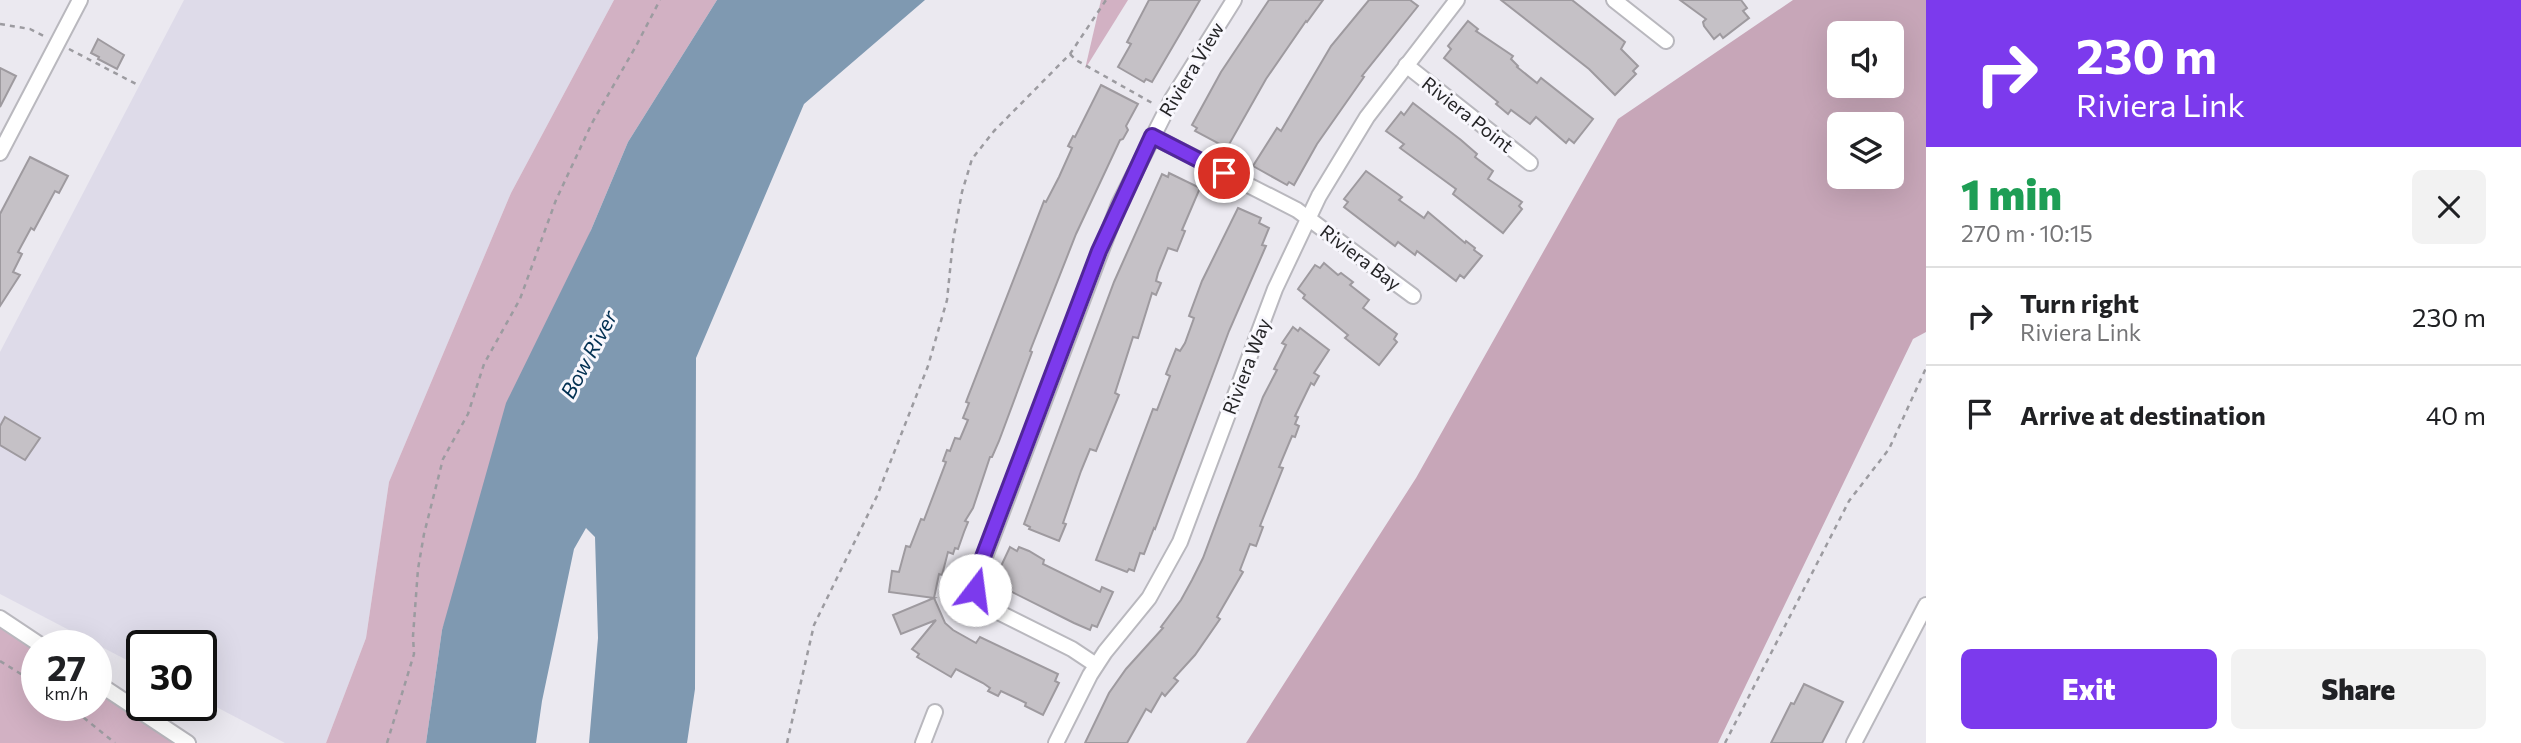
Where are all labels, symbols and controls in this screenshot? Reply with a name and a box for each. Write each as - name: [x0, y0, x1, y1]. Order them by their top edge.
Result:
- street label: Riviera View: [1154, 18, 1228, 120]
- map controls: [1827, 21, 1904, 189]
- button: sound: [1827, 21, 1904, 98]
- text: 230 m: [2076, 24, 2217, 84]
- icon: right: [1961, 28, 2052, 119]
- street label: Riviera Point: [1418, 71, 1518, 157]
- text: Riviera Link: [2076, 84, 2245, 124]
- button: layers: [1827, 112, 1904, 189]
- pin: [1194, 143, 1254, 203]
- icon: arrive: [1205, 154, 1243, 192]
- text: 1 min: [1961, 167, 2062, 219]
- button: close: [2412, 170, 2486, 244]
- street label: Riviera Bay: [1316, 219, 1406, 295]
- text: 270 m · 10:15: [1961, 219, 2093, 247]
- text: Turn right: [2020, 287, 2139, 318]
- icon: right: [1961, 297, 1999, 335]
- text: 230 m: [2412, 301, 2486, 332]
- water label: Bow River: [554, 305, 622, 402]
- street label: Riviera Way: [1217, 315, 1275, 417]
- text: Riviera Link: [2020, 318, 2141, 346]
- icon: arrive: [1961, 395, 1999, 433]
- text: Arrive at destination: [2020, 399, 2266, 430]
- text: 40 m: [2426, 399, 2486, 430]
- position arrow: [938, 553, 1012, 627]
- speed limit sign: 30: [126, 630, 217, 721]
- text: 27: [47, 645, 86, 688]
- button: Exit: [1961, 649, 2217, 729]
- button: Share: [2231, 649, 2486, 729]
- text: km/h: [45, 682, 88, 704]

